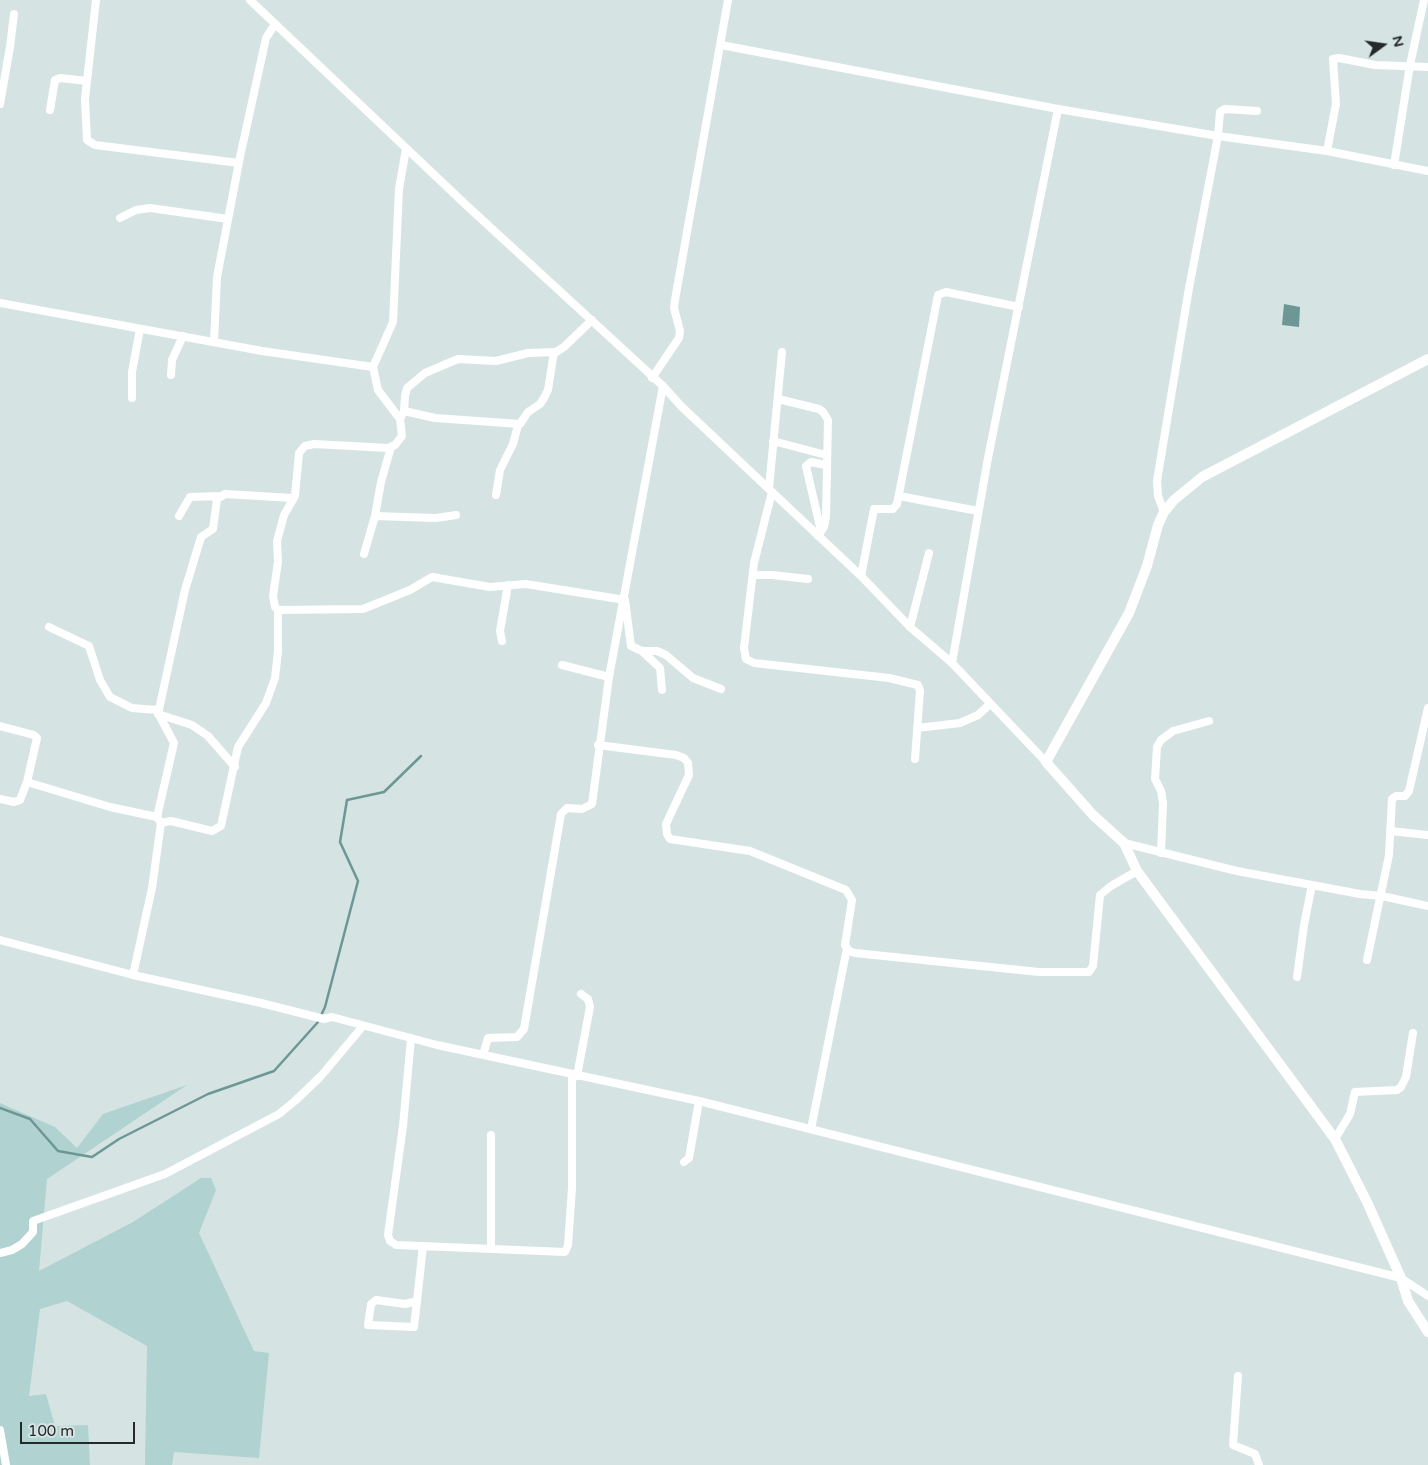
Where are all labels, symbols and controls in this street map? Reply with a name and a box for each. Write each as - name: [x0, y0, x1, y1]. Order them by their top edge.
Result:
- north arrow: [1358, 20, 1408, 70]
- text: N: [1388, 34, 1408, 49]
- scale bar: [22, 1412, 138, 1444]
- text: 100 m: [28, 1422, 74, 1440]

